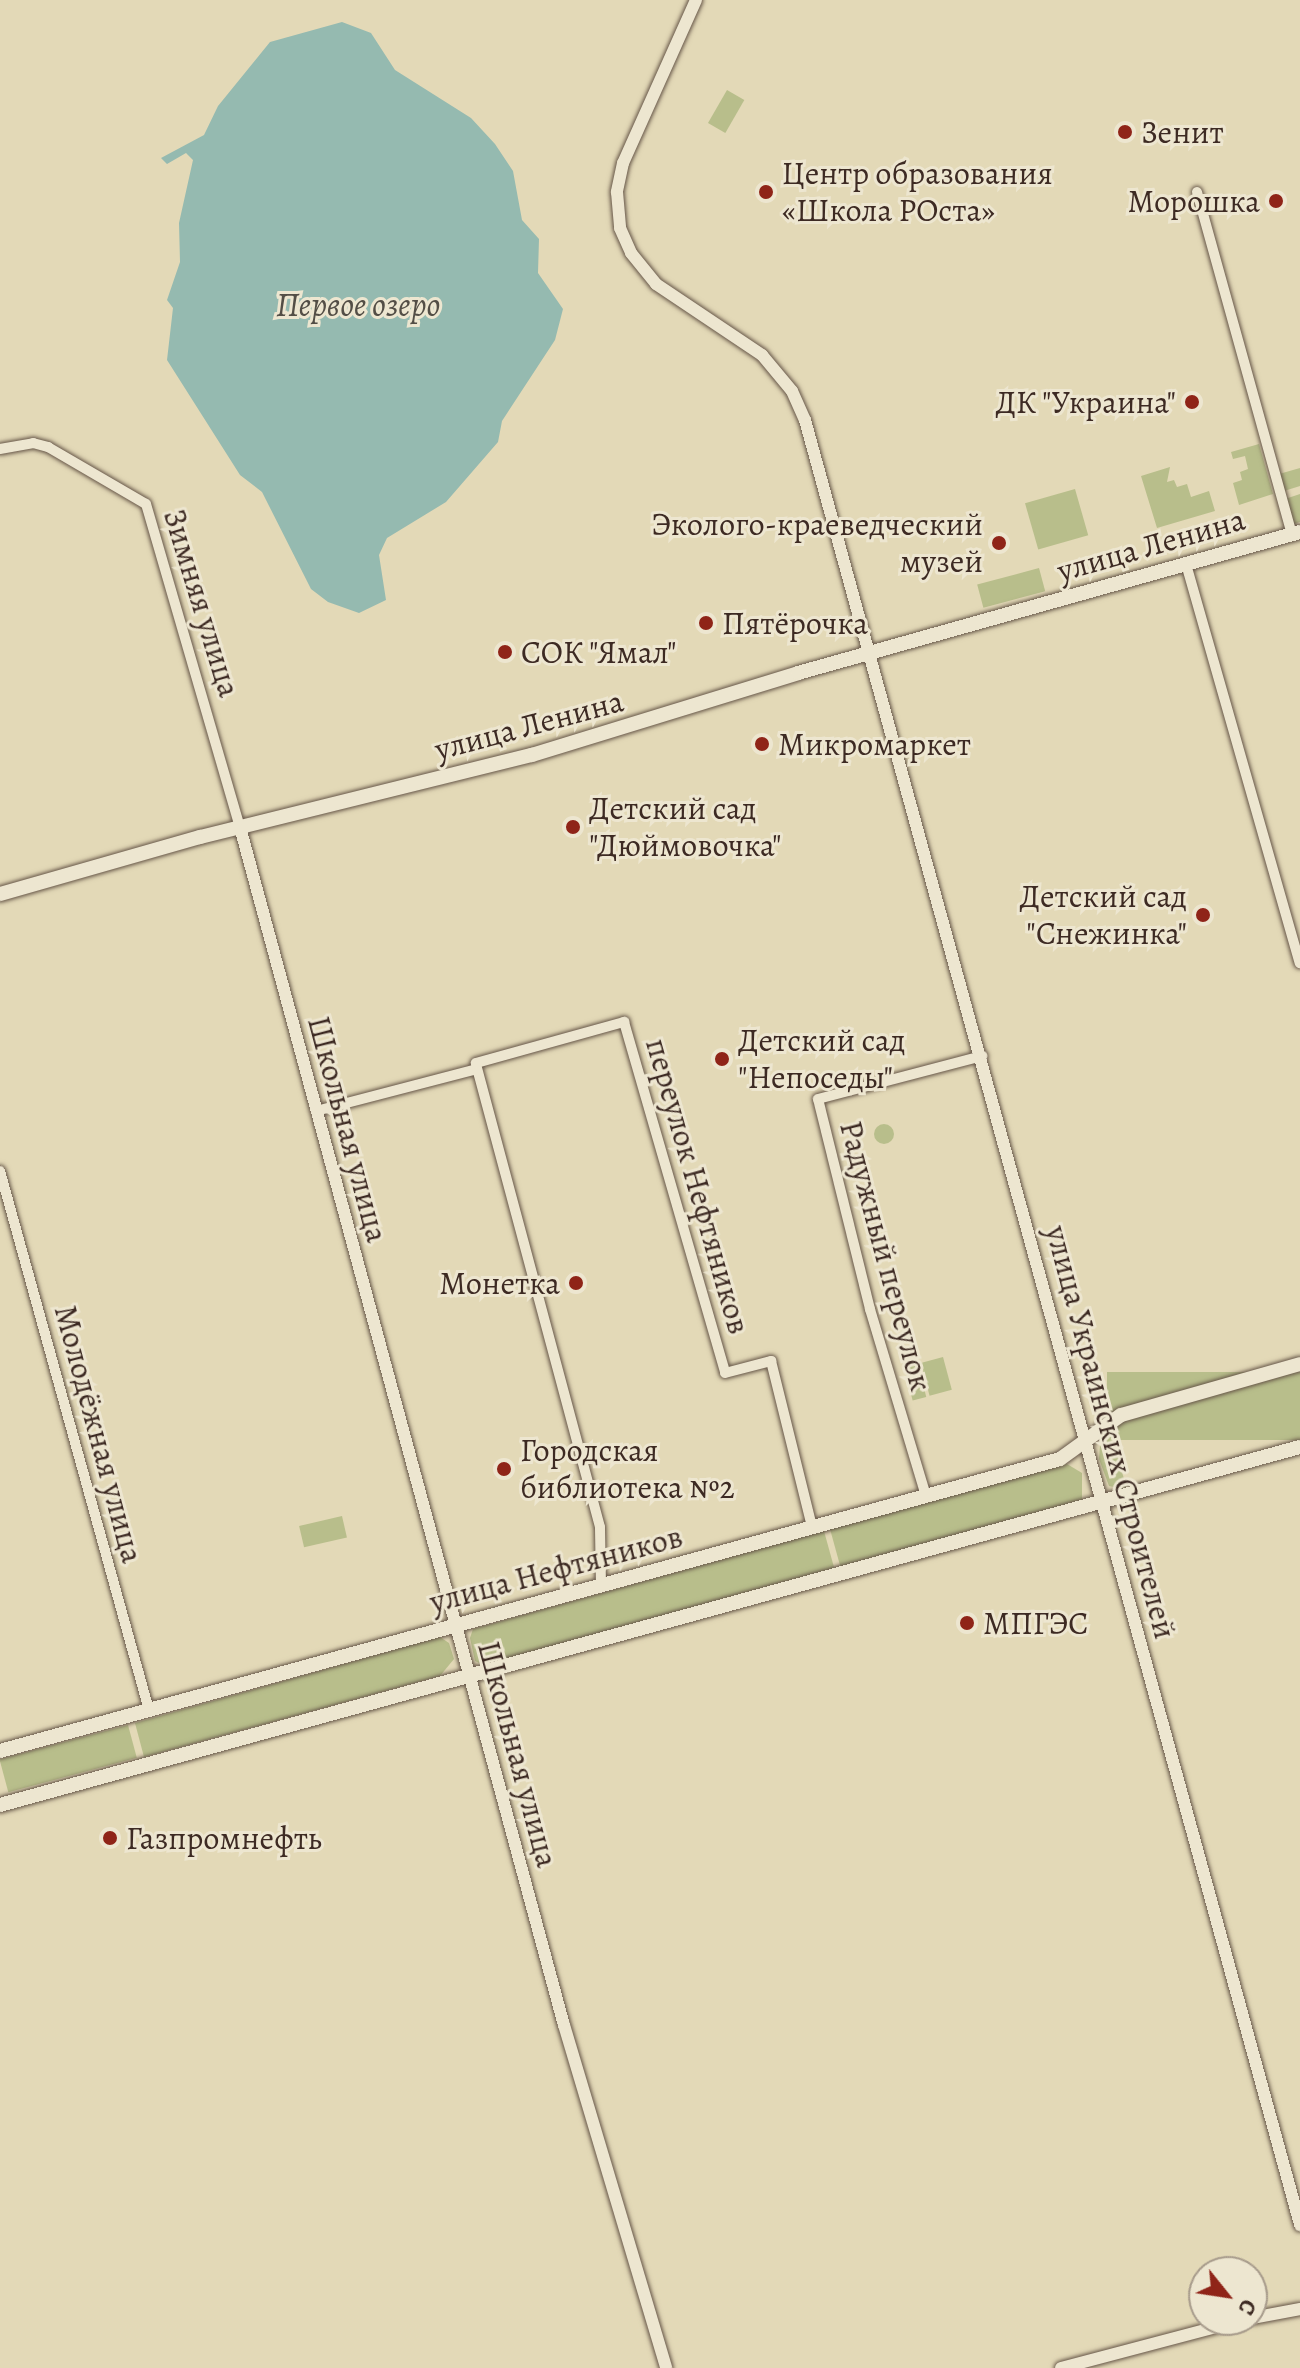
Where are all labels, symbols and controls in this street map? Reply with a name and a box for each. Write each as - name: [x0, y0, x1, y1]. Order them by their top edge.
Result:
- place label: Зенит: [1141, 113, 1224, 151]
- marker: Зенит: [1116, 123, 1134, 141]
- place label: Центр образования «Школа РОста»: [782, 155, 1053, 230]
- place label: Морошка: [1127, 182, 1260, 220]
- marker: Центр образования «Школа РОста»: [757, 183, 775, 201]
- marker: Морошка: [1267, 192, 1285, 210]
- water label: Первое озеро: [276, 285, 440, 325]
- place label: ДК "Украина": [995, 383, 1176, 421]
- marker: ДК "Украина": [1183, 393, 1201, 411]
- street label: улица Ленина: [1053, 500, 1249, 590]
- street label: Зимняя улица: [155, 504, 249, 702]
- place label: Эколого-краеведческий музей: [651, 506, 983, 581]
- marker: Эколого-краеведческий музей: [990, 534, 1008, 552]
- place label: Пятёрочка: [722, 604, 868, 642]
- marker: Пятёрочка: [697, 614, 715, 632]
- place label: СОК "Ямал": [521, 633, 677, 671]
- marker: СОК "Ямал": [496, 643, 514, 661]
- street label: улица Ленина: [431, 681, 627, 769]
- place label: Микромаркет: [778, 725, 971, 763]
- marker: Микромаркет: [753, 735, 771, 753]
- place label: Детский сад "Дюймовочка": [589, 790, 782, 865]
- marker: Детский сад "Дюймовочка": [564, 818, 582, 836]
- place label: Детский сад "Снежинка": [1019, 878, 1187, 953]
- marker: Детский сад "Снежинка": [1194, 906, 1212, 924]
- street label: Школьная улица: [299, 1012, 397, 1246]
- place label: Детский сад "Непоседы": [738, 1022, 906, 1097]
- street label: переулок Нефтяников: [637, 1034, 759, 1338]
- marker: Детский сад "Непоседы": [713, 1050, 731, 1068]
- street label: Радужный переулок: [831, 1117, 941, 1395]
- street label: улица Украинских Строителей: [1037, 1221, 1185, 1643]
- place label: Монетка: [439, 1264, 560, 1302]
- marker: Монетка: [567, 1274, 585, 1292]
- street label: Молодёжная улица: [46, 1301, 152, 1567]
- place label: Городская библиотека №2: [520, 1432, 735, 1507]
- marker: Городская библиотека №2: [495, 1460, 513, 1478]
- street label: улица Нефтяников: [425, 1517, 687, 1621]
- place label: МПГЭС: [983, 1604, 1088, 1642]
- marker: МПГЭС: [958, 1614, 976, 1632]
- street label: Школьная улица: [469, 1637, 567, 1871]
- place label: Газпромнефть: [126, 1819, 322, 1857]
- marker: Газпромнефть: [101, 1829, 119, 1847]
- north arrow: [1188, 2256, 1268, 2336]
- text: С: [1231, 2294, 1263, 2320]

